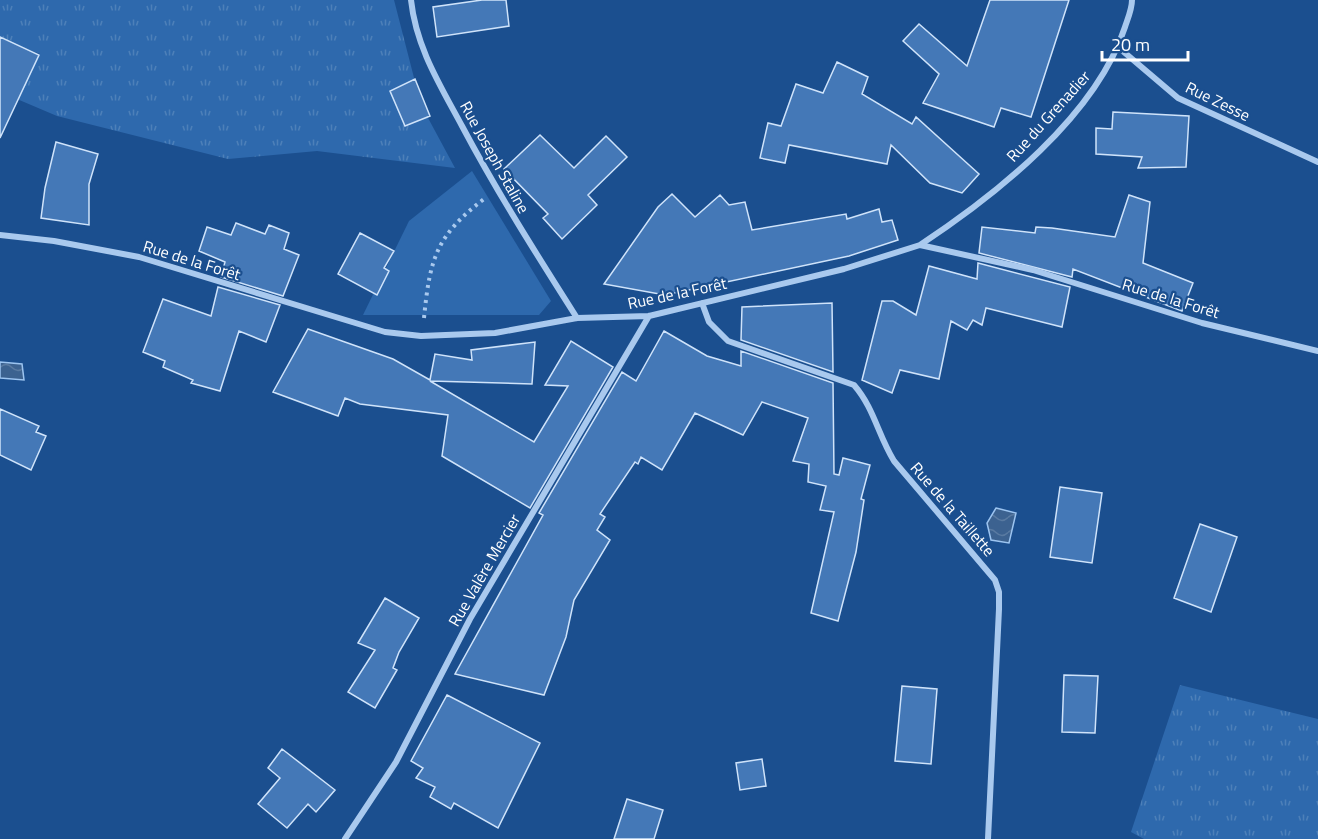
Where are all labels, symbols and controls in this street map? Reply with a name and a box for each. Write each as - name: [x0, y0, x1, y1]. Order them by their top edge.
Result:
- scale bar: [1102, 24, 1188, 62]
- text: 20 m: [1111, 31, 1150, 58]
- street label: Rue du Grenadier: [1000, 65, 1096, 167]
- street label: Rue Zesse: [1182, 75, 1254, 127]
- street label: Rue Joseph Staline: [454, 97, 536, 217]
- street label: Rue de la Forêt: [140, 234, 244, 286]
- street label: Rue de la Forêt: [625, 271, 729, 315]
- street label: Rue de la Forêt: [1119, 272, 1223, 324]
- street label: Rue de la Taillette: [905, 456, 1001, 562]
- street label: Rue Valère Mercier: [442, 509, 526, 631]

